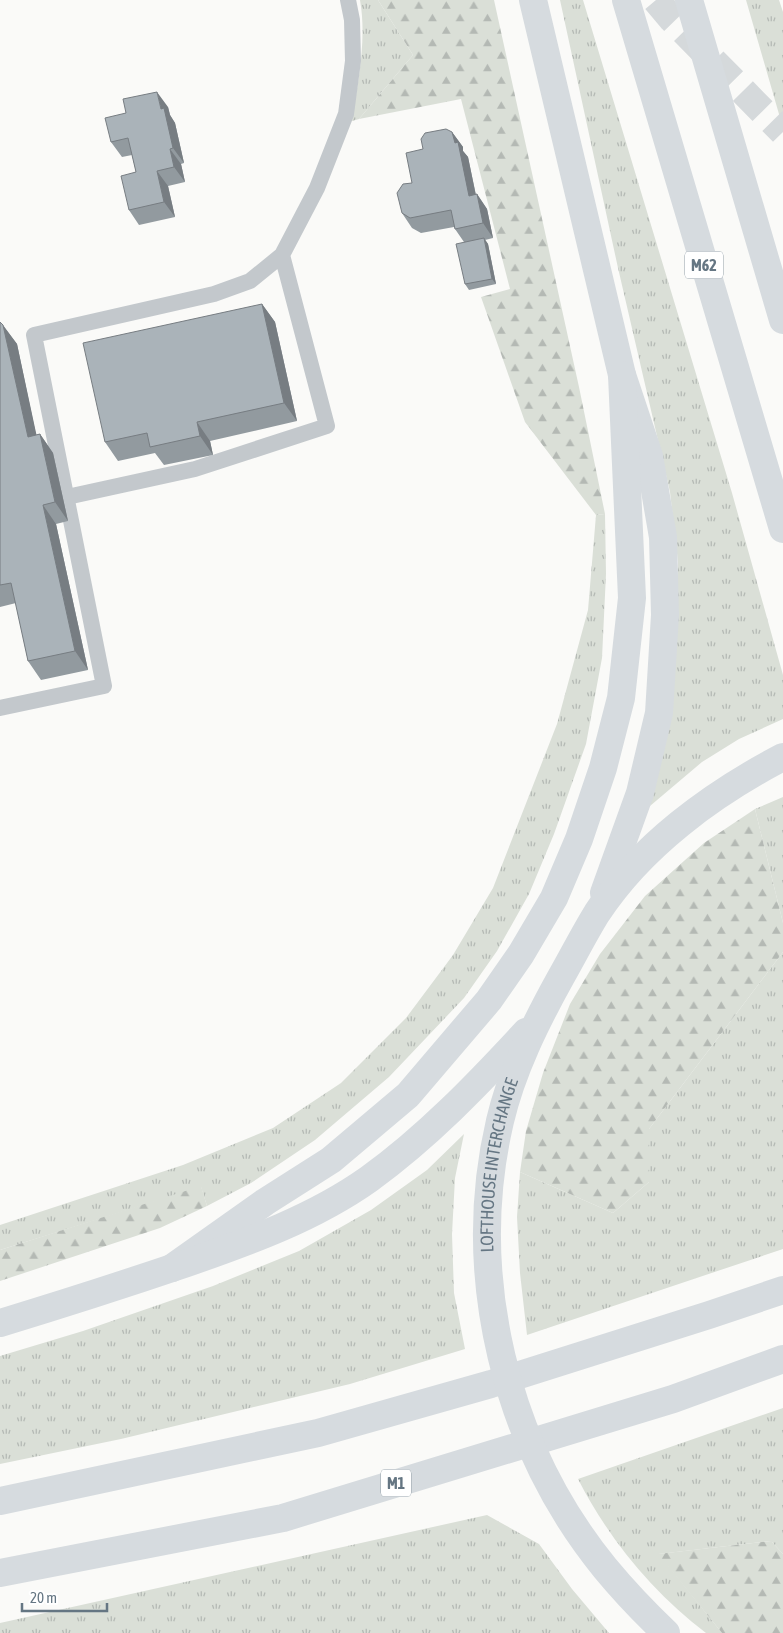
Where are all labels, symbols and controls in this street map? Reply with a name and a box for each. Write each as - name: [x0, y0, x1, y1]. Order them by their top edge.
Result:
- road number: M62: [685, 252, 723, 278]
- street label: LOFTHOUSE INTERCHANGE: [476, 1075, 522, 1253]
- road number: M1: [381, 1470, 411, 1496]
- scale bar: [22, 1580, 108, 1612]
- text: 20 m: [30, 1589, 57, 1606]

